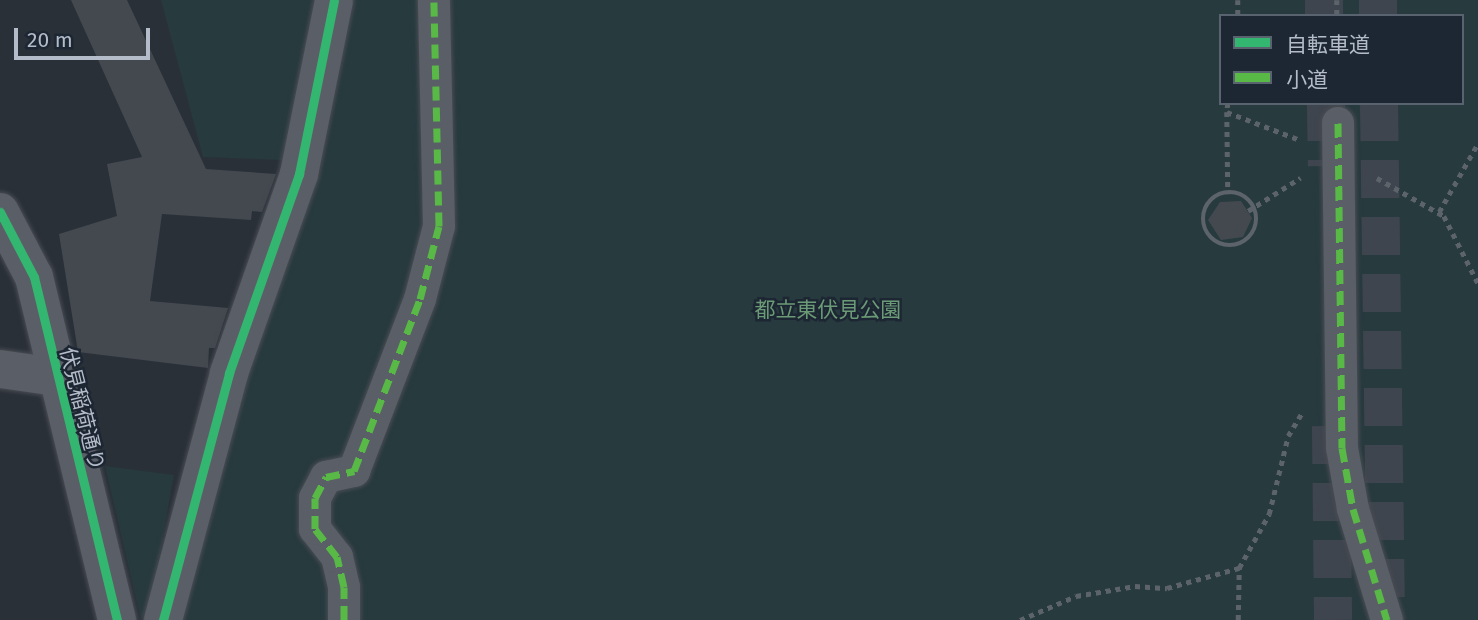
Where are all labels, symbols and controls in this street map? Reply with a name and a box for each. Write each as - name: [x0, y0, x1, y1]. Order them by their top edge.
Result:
- scale bar: [18, 14, 154, 58]
- legend: [1219, 14, 1464, 105]
- text: 20 m: [27, 27, 73, 53]
- text: 自転車道: [1286, 32, 1370, 58]
- text: 小道: [1286, 67, 1328, 93]
- park label: 都立東伏見公園: [755, 297, 901, 323]
- street label: 伏見稲荷通り: [55, 345, 109, 473]

